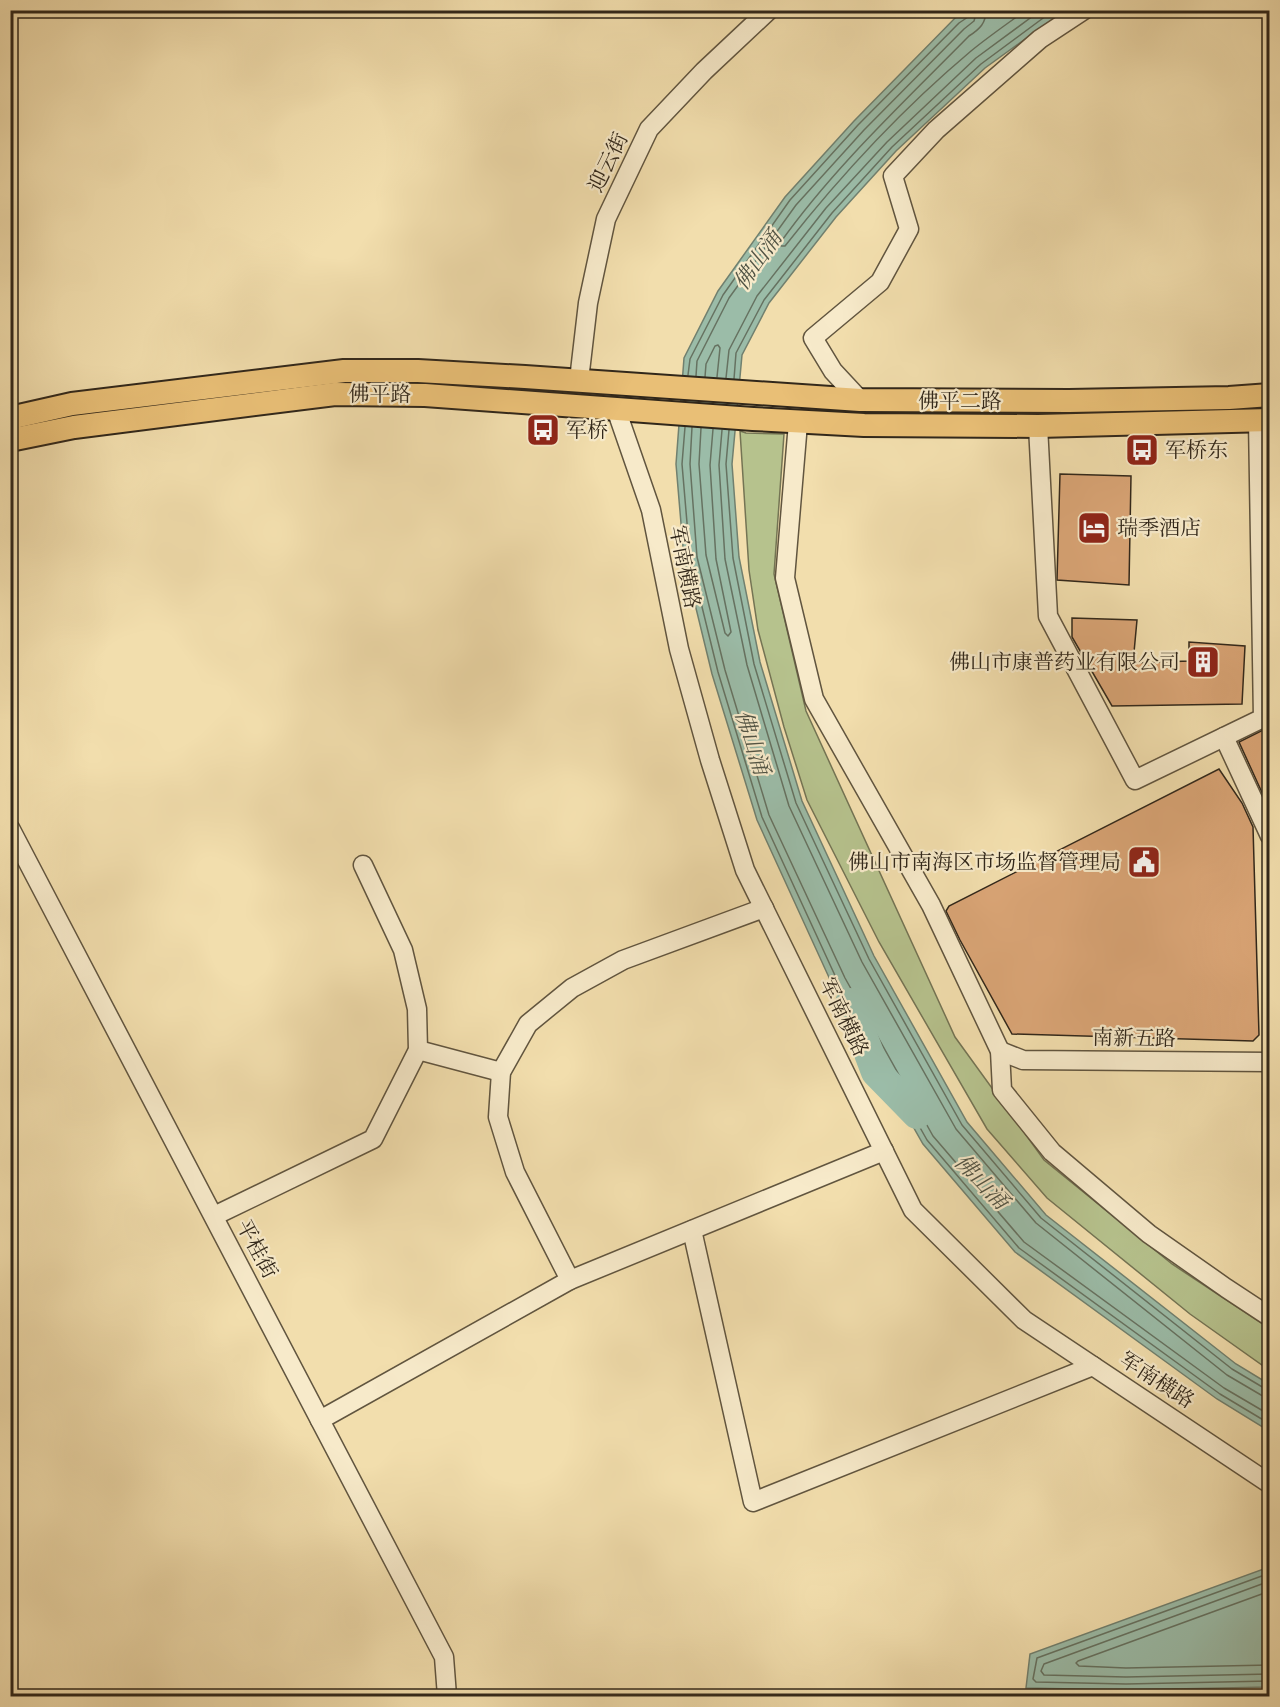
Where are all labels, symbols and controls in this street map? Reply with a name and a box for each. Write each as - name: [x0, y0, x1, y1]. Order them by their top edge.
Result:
- street label: 迎云街: [582, 128, 634, 196]
- water label: 佛山涌: [727, 222, 791, 296]
- street label: 佛平路: [349, 380, 412, 408]
- street label: 佛平二路: [918, 387, 1002, 415]
- bus stop icon: 军桥: [525, 412, 561, 448]
- place label: 军桥: [566, 416, 608, 444]
- bus stop icon: 军桥东: [1124, 432, 1160, 468]
- place label: 军桥东: [1165, 436, 1228, 464]
- hotel icon: 瑞季酒店: [1076, 510, 1112, 546]
- place label: 瑞季酒店: [1117, 514, 1201, 542]
- street label: 军南横路: [663, 523, 707, 611]
- building icon: 佛山市康普药业有限公司: [1185, 644, 1221, 680]
- place label: 佛山市康普药业有限公司: [949, 648, 1180, 676]
- water label: 佛山涌: [728, 706, 777, 781]
- public building icon: 佛山市南海区市场监督管理局: [1126, 844, 1162, 880]
- place label: 佛山市南海区市场监督管理局: [848, 848, 1121, 876]
- street label: 军南横路: [813, 973, 875, 1061]
- street label: 南新五路: [1092, 1023, 1176, 1053]
- water label: 佛山涌: [948, 1148, 1017, 1218]
- street label: 平桂街: [230, 1215, 284, 1283]
- street label: 军南横路: [1114, 1345, 1200, 1415]

